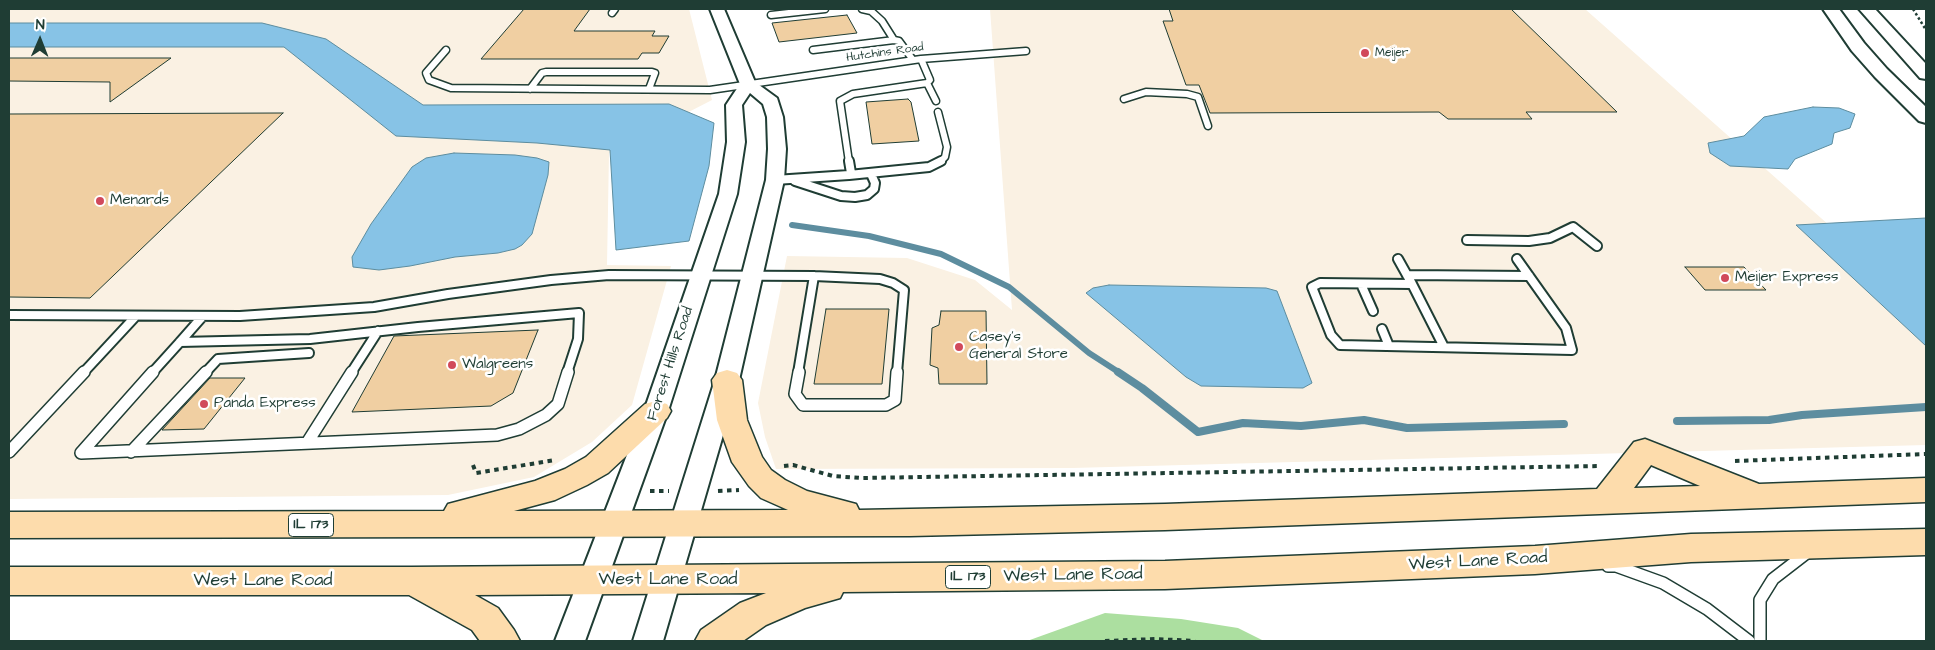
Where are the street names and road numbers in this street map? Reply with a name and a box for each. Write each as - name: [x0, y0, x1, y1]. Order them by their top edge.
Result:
- street label: Hutchins Road: [845, 40, 925, 66]
- street label: Forest Hills Road: [644, 305, 698, 423]
- road number: IL 173: [288, 514, 334, 536]
- street label: West Lane Road: [1408, 548, 1548, 576]
- street label: West Lane Road: [1003, 564, 1143, 588]
- road number: IL 173: [946, 566, 990, 588]
- street label: West Lane Road: [598, 569, 738, 591]
- street label: West Lane Road: [193, 570, 333, 592]

